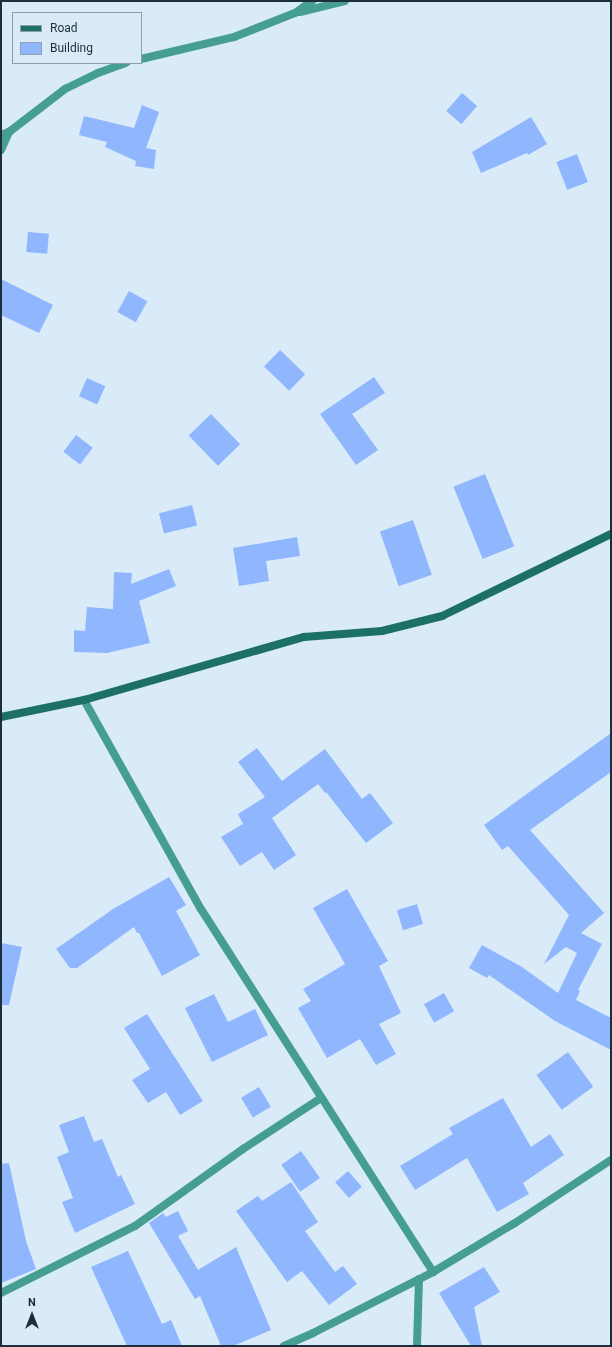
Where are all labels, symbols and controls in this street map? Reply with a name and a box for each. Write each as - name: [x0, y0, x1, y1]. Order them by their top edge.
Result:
- legend: [12, 12, 142, 64]
- text: Road: [50, 21, 78, 35]
- text: Building: [50, 41, 93, 55]
- north arrow: [12, 1295, 52, 1335]
- text: N: [28, 1296, 36, 1309]

